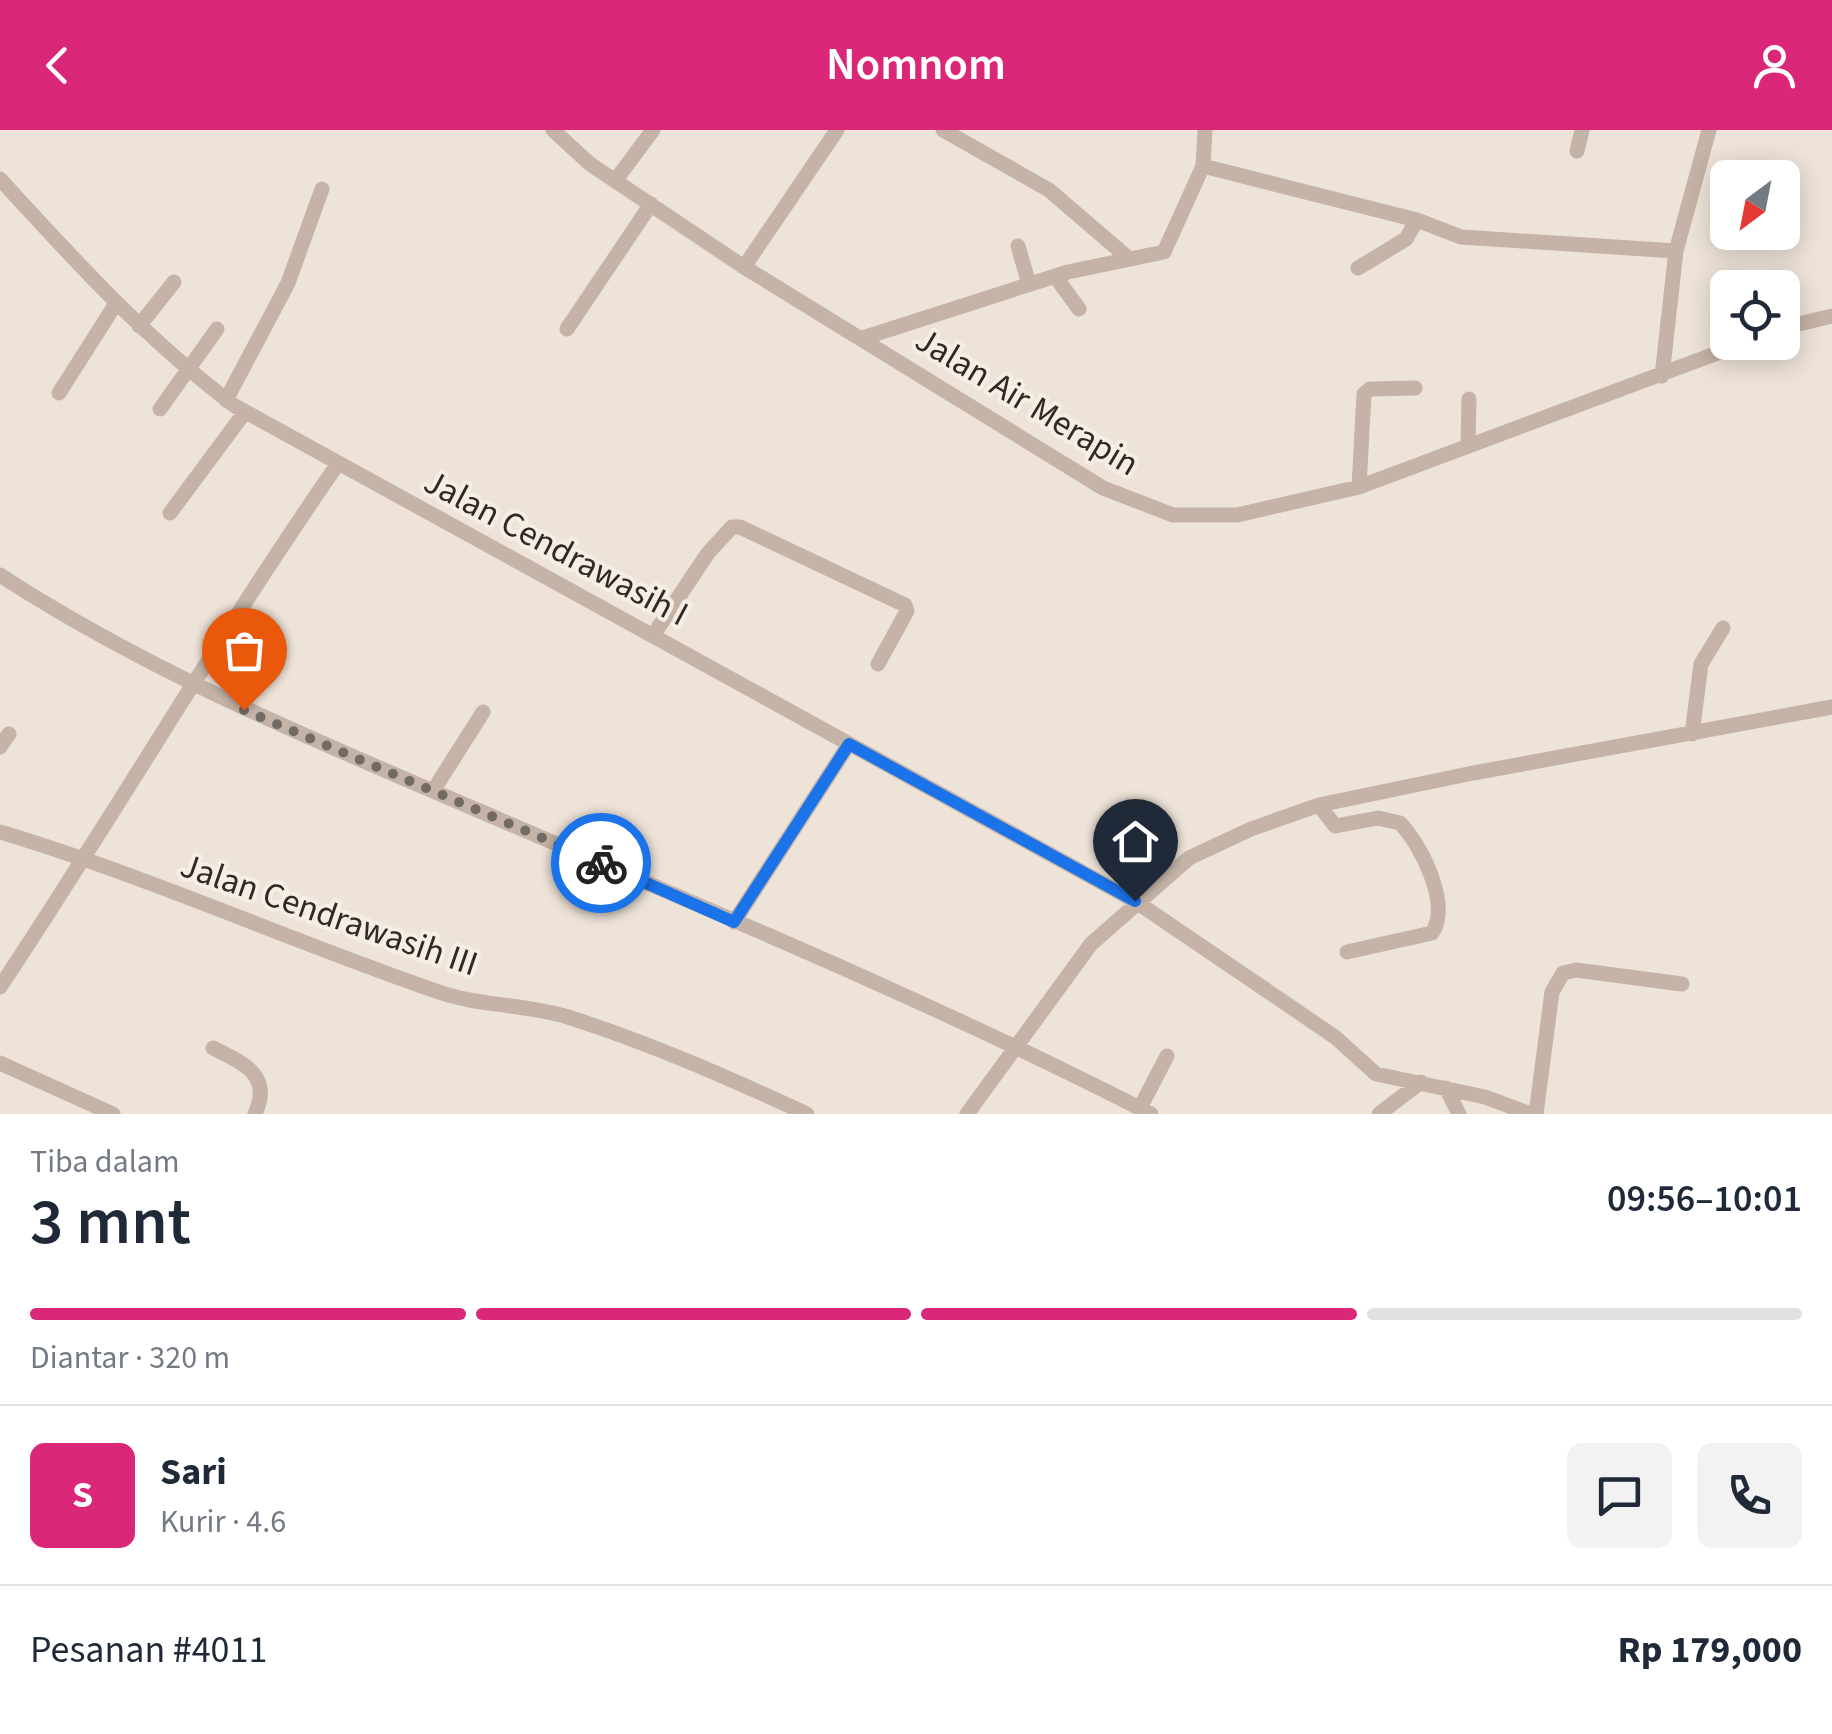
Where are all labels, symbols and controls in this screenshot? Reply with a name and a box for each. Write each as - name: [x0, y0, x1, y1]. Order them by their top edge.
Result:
- text: Nomnom: [826, 33, 1006, 97]
- icon: back: [30, 38, 85, 93]
- icon: person: [1747, 38, 1802, 93]
- north arrow: [1710, 160, 1800, 250]
- map controls: [1710, 160, 1800, 360]
- button: locate: [1710, 270, 1800, 360]
- street label: Jalan Air Merapin: [906, 315, 1148, 489]
- street label: Jalan Cendrawasih I: [415, 457, 697, 639]
- pin: [202, 608, 287, 711]
- icon: bag: [217, 623, 272, 678]
- pin: [1093, 799, 1178, 902]
- courier: [551, 813, 651, 913]
- icon: home: [1108, 814, 1163, 869]
- icon: bike: [574, 836, 629, 891]
- street label: Jalan Cendrawasih III: [174, 841, 484, 989]
- text: Tiba dalam: [30, 1139, 180, 1185]
- text: 09:56–10:01: [1607, 1172, 1802, 1226]
- text: 3 mnt: [30, 1176, 191, 1269]
- text: Diantar · 320 m: [30, 1335, 230, 1381]
- button: chat: [1567, 1443, 1672, 1548]
- button: phone: [1697, 1443, 1802, 1548]
- text: Sari: [160, 1445, 227, 1499]
- text: S: [72, 1468, 93, 1522]
- text: Kurir · 4.6: [160, 1499, 286, 1545]
- text: Pesanan #4011: [30, 1623, 267, 1677]
- text: Rp 179,000: [1618, 1623, 1802, 1677]

